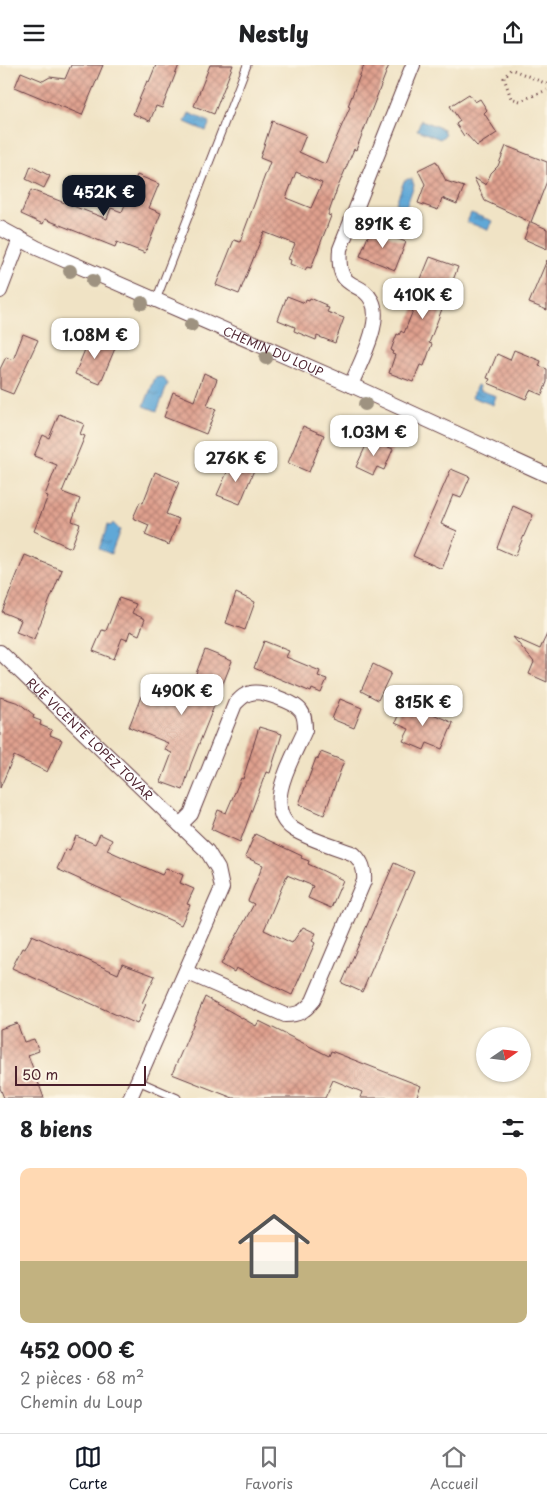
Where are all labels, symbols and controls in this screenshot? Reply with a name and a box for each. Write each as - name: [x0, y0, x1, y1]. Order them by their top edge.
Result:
- text: Nestly: [238, 16, 309, 49]
- icon: menu: [20, 19, 48, 47]
- icon: share: [499, 19, 527, 47]
- pin: 452K €: [63, 175, 145, 217]
- text: 452K €: [73, 179, 135, 203]
- pin: 891K €: [342, 207, 424, 249]
- text: 891K €: [355, 211, 411, 235]
- pin: 410K €: [382, 277, 464, 320]
- text: 410K €: [394, 282, 452, 306]
- pin: 1.08M €: [49, 317, 141, 360]
- street label: CHEMIN DU LOUP: [220, 321, 326, 381]
- text: 1.08M €: [62, 322, 128, 346]
- pin: 1.03M €: [328, 415, 420, 457]
- text: 1.03M €: [341, 419, 407, 443]
- pin: 276K €: [195, 441, 277, 483]
- text: 276K €: [205, 445, 267, 469]
- street label: RUE VICENTE LOPEZ TOVAR: [23, 673, 157, 804]
- pin: 490K €: [141, 673, 223, 716]
- text: 490K €: [151, 678, 213, 702]
- pin: 815K €: [382, 685, 464, 727]
- text: 815K €: [395, 689, 451, 713]
- north arrow: [476, 1027, 531, 1083]
- map controls: [476, 1027, 531, 1082]
- scale bar: [15, 1063, 146, 1086]
- text: 50 m: [22, 1064, 58, 1085]
- text: 8 biens: [20, 1112, 92, 1144]
- icon: filters: [499, 1114, 527, 1142]
- icon: home: [229, 1201, 319, 1291]
- text: 452 000 €: [20, 1333, 135, 1365]
- text: 2 pièces · 68 m²: [20, 1365, 144, 1389]
- text: Chemin du Loup: [20, 1389, 143, 1413]
- tab: Carte: [69, 1443, 107, 1494]
- tab: Favoris: [245, 1443, 293, 1494]
- tab: Accueil: [430, 1443, 478, 1494]

